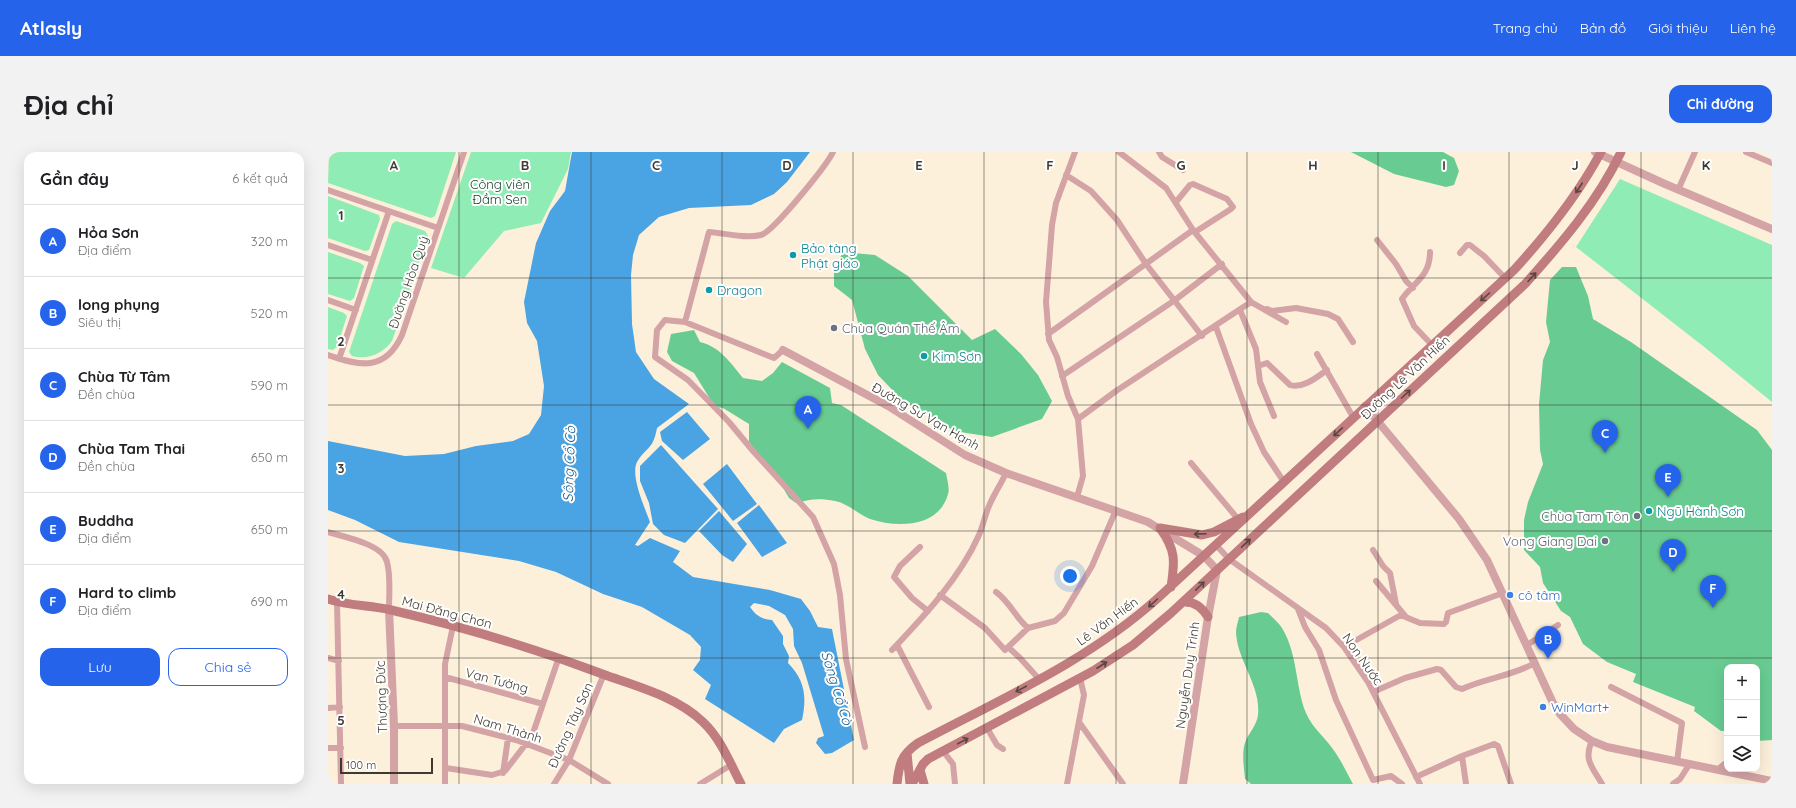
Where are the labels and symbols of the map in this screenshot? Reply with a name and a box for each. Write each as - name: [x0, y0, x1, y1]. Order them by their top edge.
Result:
- text: A: [390, 157, 399, 173]
- text: B: [521, 157, 529, 173]
- text: C: [652, 157, 660, 173]
- text: D: [782, 157, 792, 173]
- text: E: [915, 157, 923, 173]
- text: F: [1046, 157, 1054, 173]
- text: G: [1176, 157, 1186, 173]
- text: H: [1308, 157, 1318, 173]
- text: I: [1442, 157, 1446, 173]
- text: J: [1571, 157, 1579, 173]
- text: K: [1702, 157, 1711, 173]
- park label: Công viên Đầm Sen: [470, 176, 530, 207]
- one-way arrow: [1575, 182, 1583, 193]
- text: 1: [338, 207, 344, 223]
- street label: Đường Hòa Quý: [385, 233, 431, 331]
- place label: Bảo tàng Phật giáo: [801, 240, 859, 271]
- marker: Bảo tàng Phật giáo: [788, 250, 798, 260]
- one-way arrow: [1527, 272, 1536, 282]
- place label: Dragon: [717, 282, 762, 298]
- marker: Dragon: [704, 285, 714, 295]
- one-way arrow: [1480, 292, 1491, 301]
- place label: Chùa Quán Thế Âm: [842, 320, 960, 336]
- marker: Chùa Quán Thế Âm: [829, 323, 839, 333]
- street label: Đường Lê Văn Hiến: [1357, 332, 1453, 422]
- text: 2: [337, 333, 345, 349]
- place label: Kim Sơn: [932, 348, 982, 364]
- marker: Kim Sơn: [919, 351, 929, 361]
- street label: Đường Sư Vạn Hạnh: [869, 379, 983, 453]
- one-way arrow: [1401, 389, 1411, 398]
- pin: A: [795, 396, 821, 429]
- pin: C: [1592, 420, 1618, 453]
- water label: Sông Cổ Cò: [559, 425, 579, 502]
- one-way arrow: [1333, 427, 1343, 436]
- text: 3: [338, 460, 345, 476]
- pin: E: [1655, 464, 1681, 497]
- place label: Ngũ Hành Sơn: [1657, 503, 1744, 519]
- marker: Ngũ Hành Sơn: [1644, 506, 1654, 516]
- place label: Chùa Tam Tôn: [1541, 508, 1629, 524]
- marker: Chùa Tam Tôn: [1632, 511, 1642, 521]
- one-way arrow: [1194, 530, 1207, 538]
- place label: Vong Giang Dai: [1503, 533, 1597, 549]
- marker: Vong Giang Dai: [1600, 536, 1610, 546]
- one-way arrow: [1241, 539, 1251, 548]
- pin: D: [1660, 539, 1686, 572]
- your location: [1060, 566, 1080, 586]
- pin: F: [1700, 575, 1726, 608]
- one-way arrow: [1195, 581, 1205, 591]
- text: 4: [337, 586, 345, 602]
- place label: cô tâm: [1518, 587, 1560, 603]
- marker: cô tâm: [1505, 590, 1515, 600]
- street label: Mai Đăng Chơn: [400, 592, 494, 632]
- street label: Lê Văn Hiến: [1073, 593, 1141, 649]
- one-way arrow: [1148, 598, 1158, 608]
- street label: Nguyễn Duy Trinh: [1172, 620, 1202, 730]
- pin: B: [1535, 626, 1561, 659]
- street label: Non Nước: [1339, 630, 1387, 688]
- water label: Sông Cổ Cò: [817, 649, 857, 727]
- street label: Thượng Đức: [372, 660, 390, 734]
- one-way arrow: [1096, 661, 1107, 670]
- street label: Vạn Tường: [464, 664, 530, 696]
- street label: Đường Tây Sơn: [544, 680, 596, 770]
- one-way arrow: [1015, 685, 1027, 693]
- place label: WinMart+: [1551, 699, 1609, 715]
- marker: WinMart+: [1538, 702, 1548, 712]
- street label: Nam Thành: [472, 710, 544, 746]
- text: 5: [337, 712, 345, 728]
- one-way arrow: [957, 737, 969, 744]
- scale bar: [340, 756, 433, 775]

